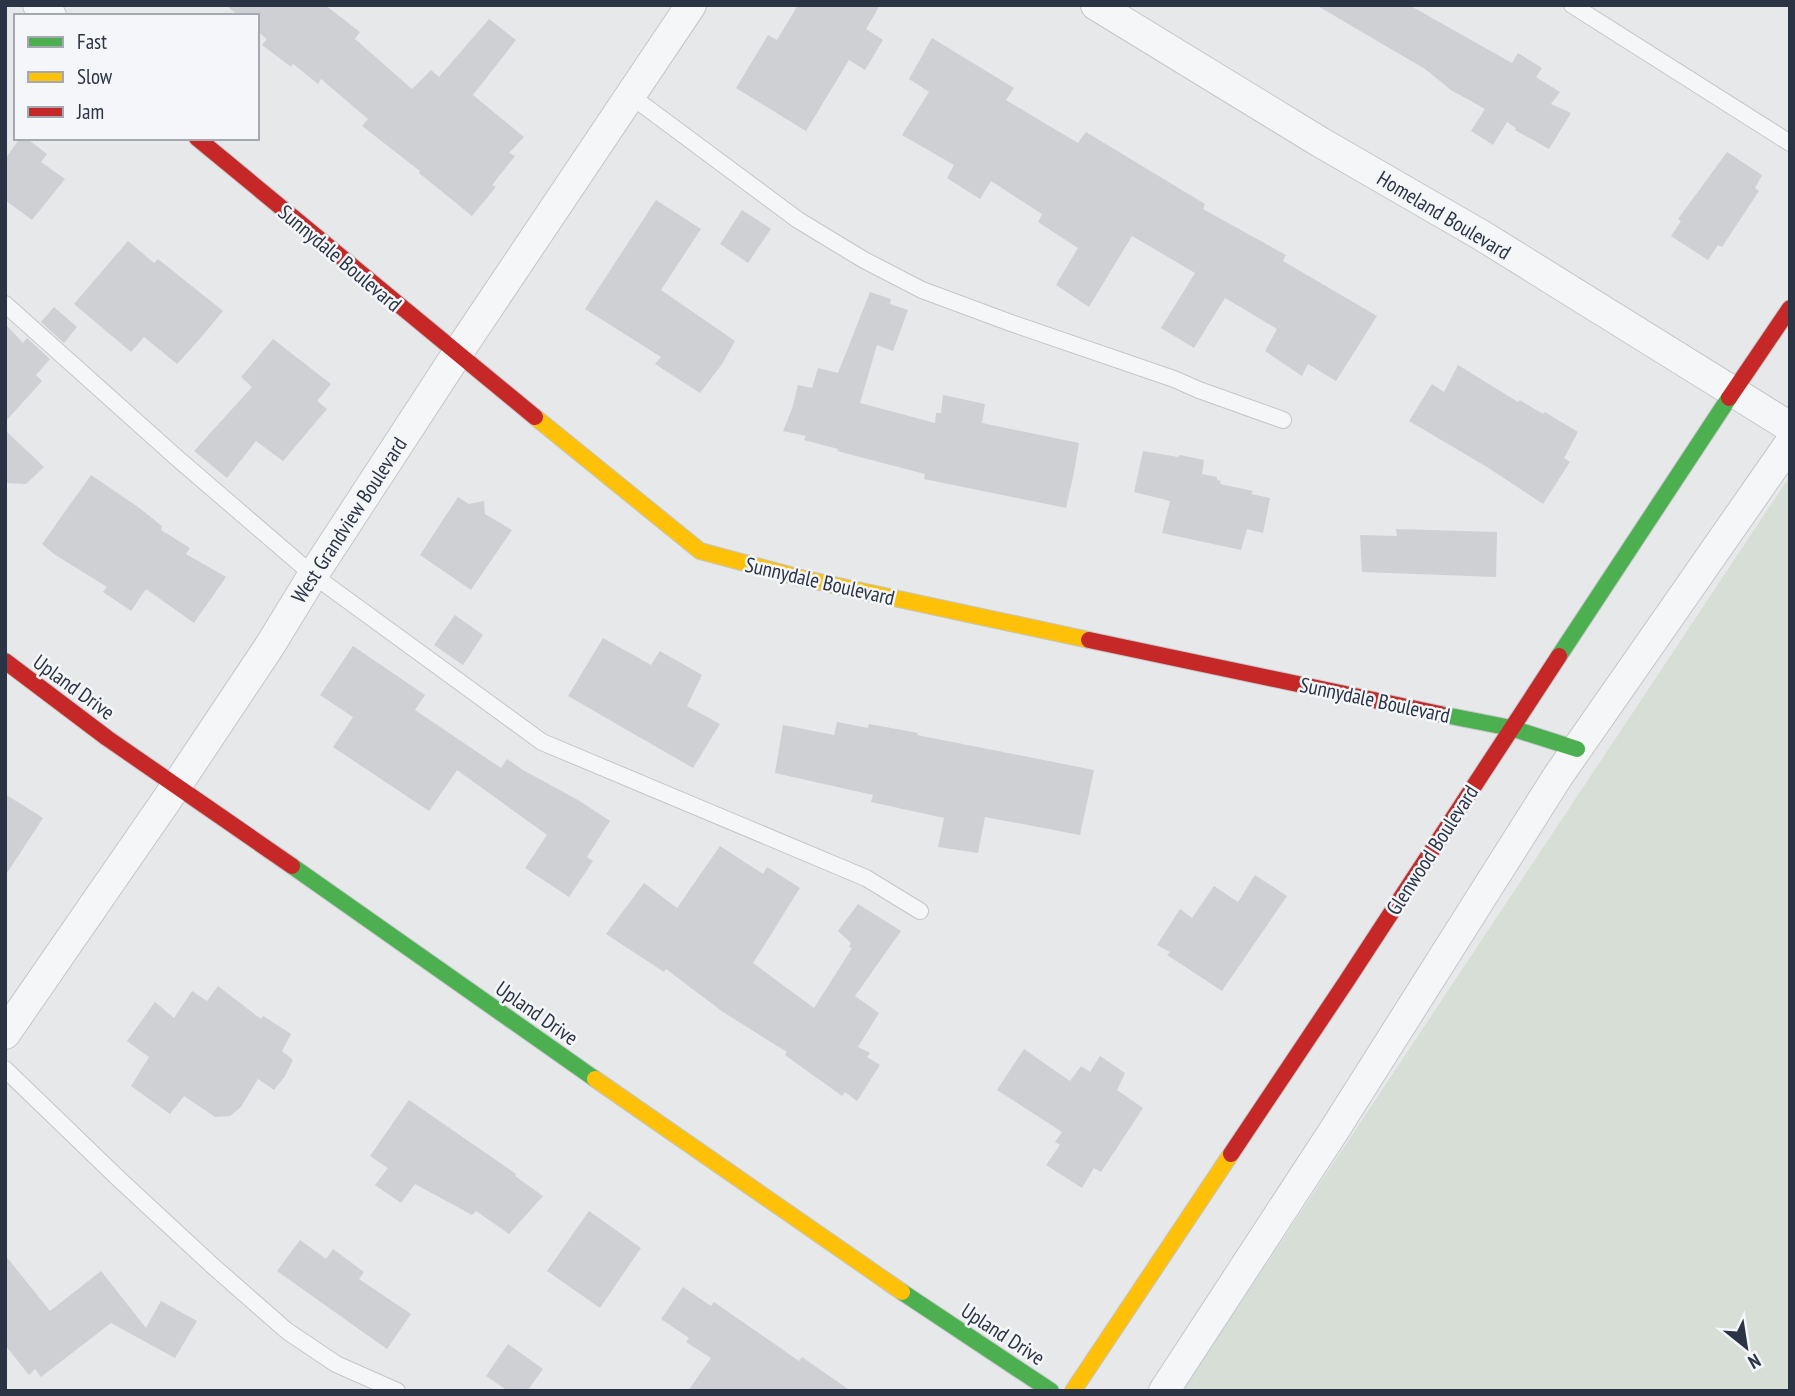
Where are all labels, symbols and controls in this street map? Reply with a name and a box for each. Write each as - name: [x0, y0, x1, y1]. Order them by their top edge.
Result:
- legend: [14, 14, 259, 140]
- text: Fast: [77, 28, 107, 55]
- text: Slow: [77, 63, 113, 90]
- text: Jam: [76, 98, 104, 125]
- street label: Homeland Boulevard: [1372, 164, 1516, 266]
- street label: Sunnydale Boulevard: [273, 199, 407, 317]
- street label: West Grandview Boulevard: [285, 432, 413, 608]
- street label: Sunnydale Boulevard: [743, 551, 897, 611]
- street label: Upland Drive: [28, 648, 120, 726]
- street label: Sunnydale Boulevard: [1298, 671, 1452, 729]
- street label: Glenwood Boulevard: [1380, 780, 1484, 920]
- street label: Upland Drive: [491, 975, 583, 1051]
- street label: Upland Drive: [956, 1297, 1050, 1371]
- north arrow: [1711, 1312, 1781, 1382]
- text: N: [1744, 1349, 1765, 1375]

